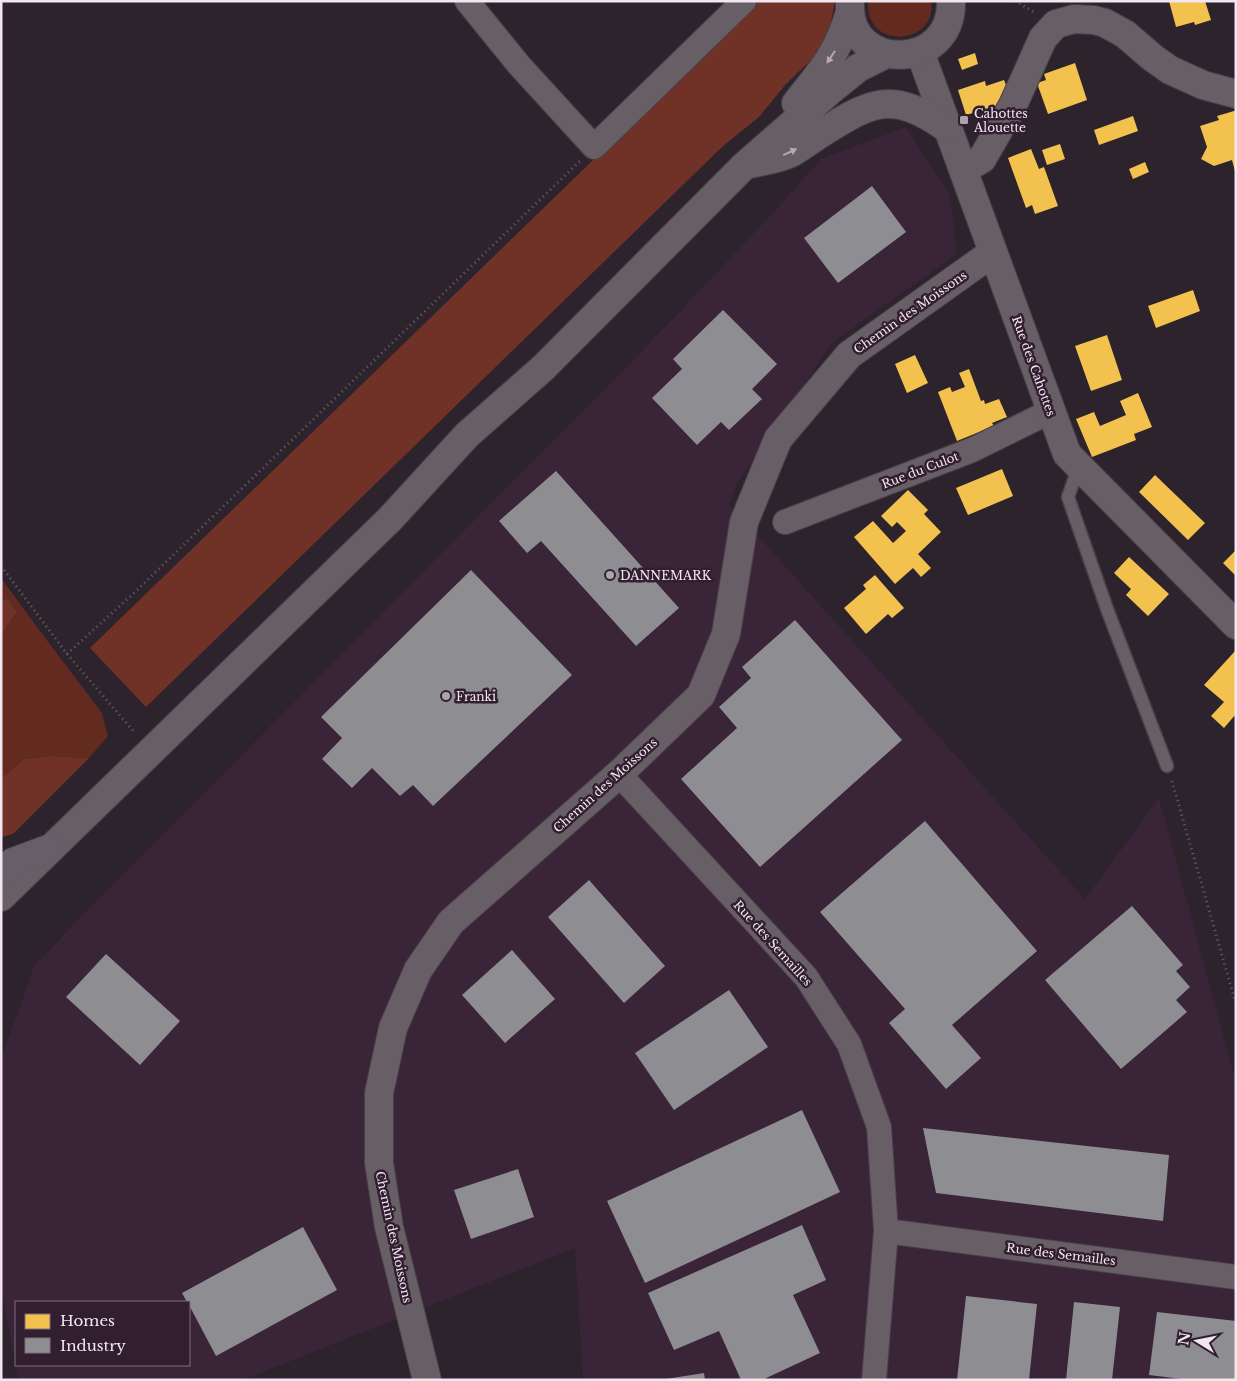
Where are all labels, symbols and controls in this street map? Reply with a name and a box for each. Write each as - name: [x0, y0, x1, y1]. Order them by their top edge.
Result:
- one-way arrow: [826, 50, 836, 64]
- place label: Cahottes Alouette: [973, 106, 1028, 135]
- marker: Cahottes Alouette: [958, 114, 970, 126]
- one-way arrow: [783, 147, 798, 156]
- street label: Chemin des Moissons: [851, 267, 969, 357]
- street label: Rue des Cahottes: [1009, 314, 1059, 418]
- street label: Rue du Culot: [879, 448, 961, 492]
- place label: DANNEMARK: [620, 568, 712, 583]
- marker: DANNEMARK: [604, 569, 616, 581]
- place label: Franki: [456, 689, 496, 704]
- marker: Franki: [440, 690, 452, 702]
- street label: Chemin des Moissons: [550, 734, 660, 836]
- street label: Rue des Semailles: [731, 897, 815, 989]
- street label: Chemin des Moissons: [373, 1170, 415, 1304]
- street label: Rue des Semailles: [1005, 1240, 1117, 1268]
- legend: [15, 1301, 190, 1366]
- text: Homes: [60, 1311, 115, 1330]
- north arrow: [1172, 1316, 1222, 1366]
- text: N: [1174, 1331, 1194, 1347]
- text: Industry: [60, 1336, 126, 1355]

